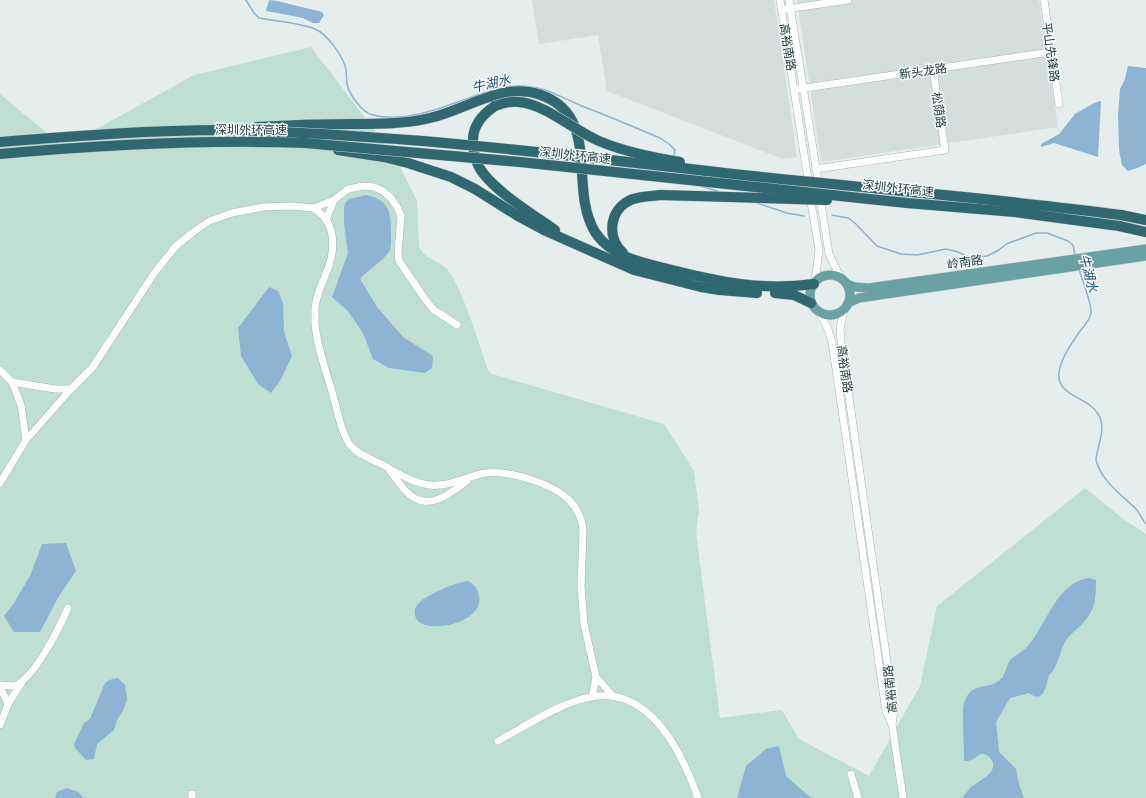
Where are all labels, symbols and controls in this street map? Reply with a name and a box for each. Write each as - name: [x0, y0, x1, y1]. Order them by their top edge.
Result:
- street label: 平山先锋路: [1040, 21, 1062, 83]
- street label: 高裕南路: [778, 22, 798, 72]
- street label: 新头龙路: [898, 61, 948, 81]
- water label: 牛湖水: [470, 72, 513, 94]
- street label: 松荫路: [930, 91, 948, 129]
- street label: 深圳外环高速: [215, 123, 287, 136]
- street label: 深圳外环高速: [539, 145, 611, 165]
- street label: 深圳外环高速: [862, 178, 934, 198]
- water label: 牛湖水: [1077, 252, 1101, 295]
- street label: 岭南路: [946, 253, 984, 271]
- street label: 高裕南路: [835, 344, 855, 394]
- street label: 高裕南路: [881, 664, 899, 714]

